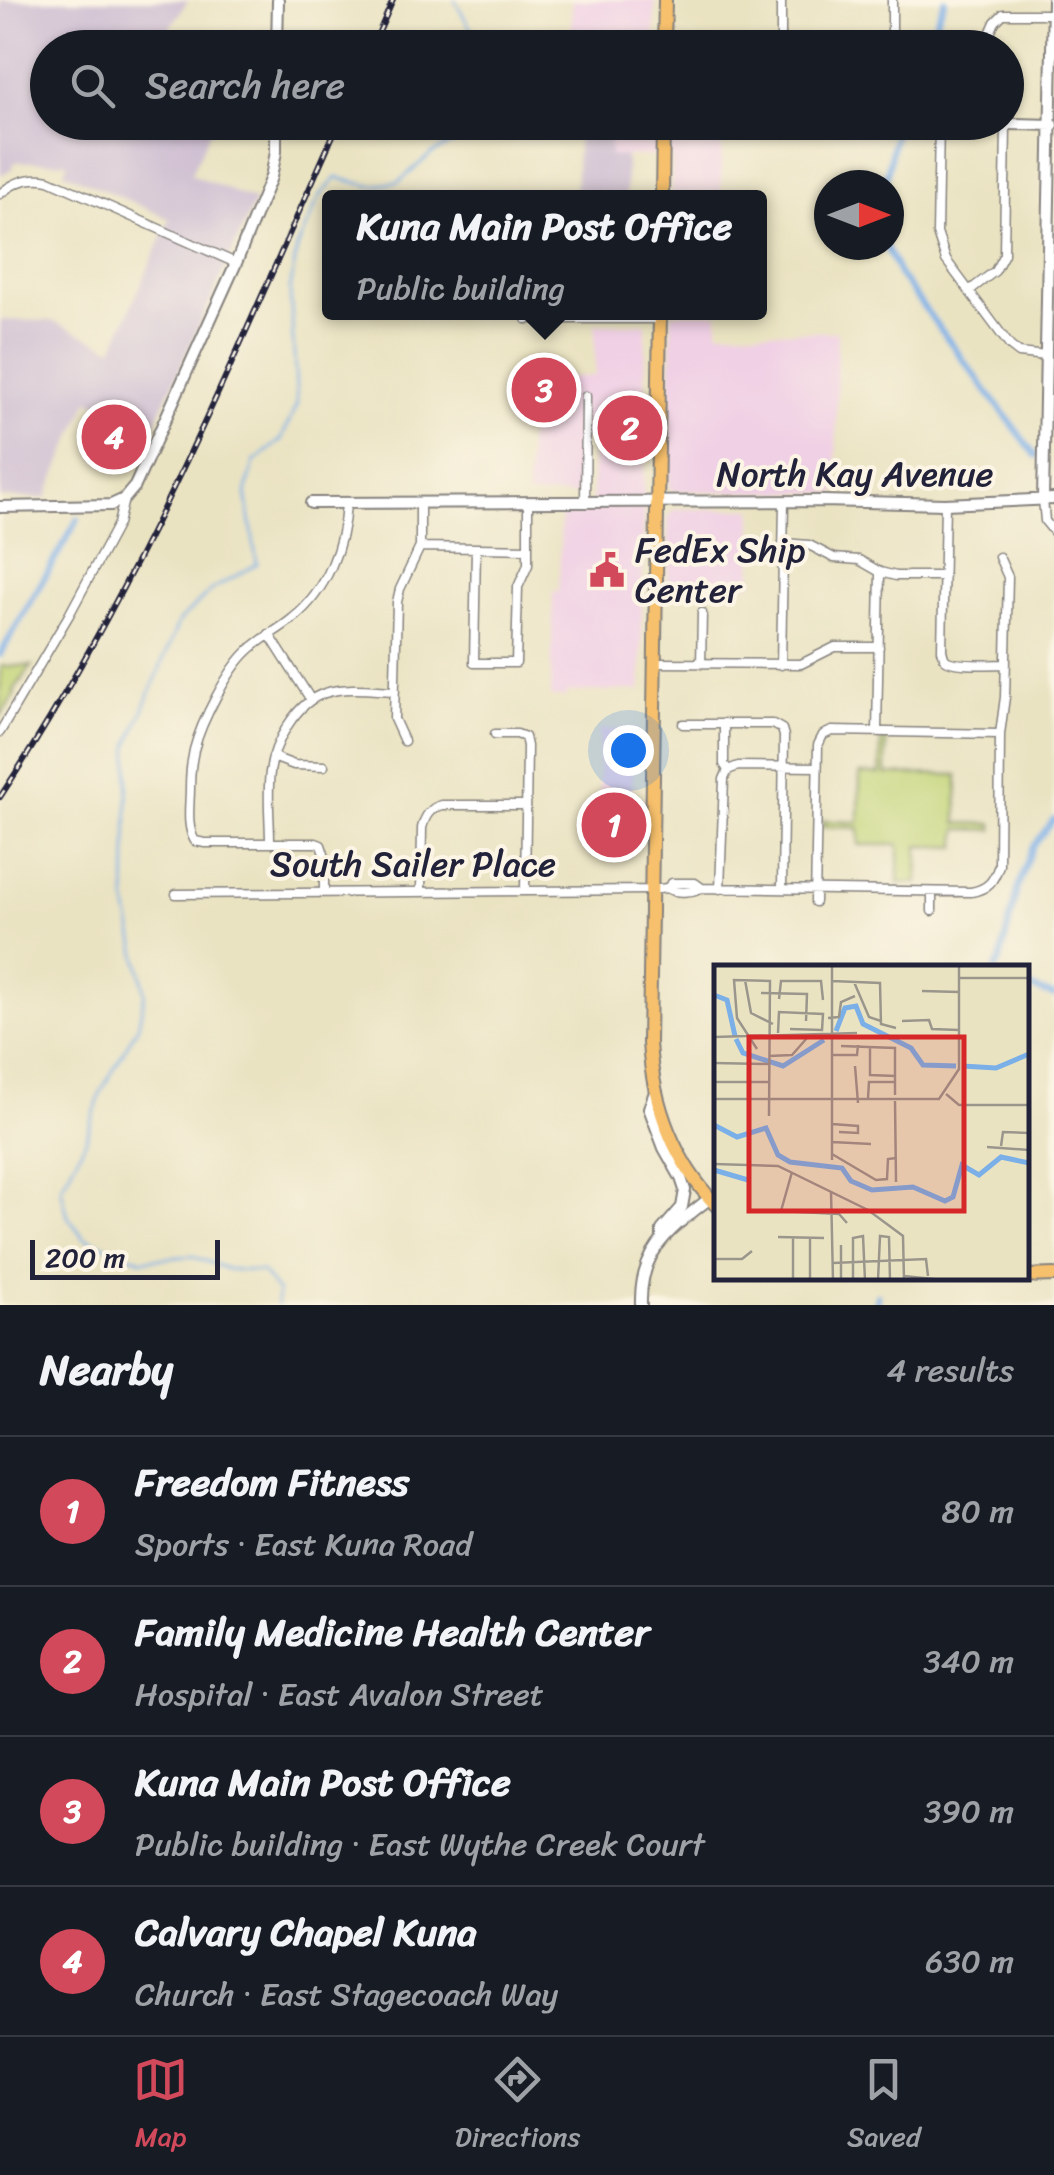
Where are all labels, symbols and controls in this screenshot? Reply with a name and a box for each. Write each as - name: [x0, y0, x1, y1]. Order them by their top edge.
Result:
- search box: [30, 30, 1024, 140]
- text: Search here: [145, 52, 345, 119]
- icon: search: [65, 58, 120, 113]
- north arrow: [814, 170, 904, 260]
- popup: [322, 190, 767, 320]
- text: Kuna Main Post Office: [357, 193, 732, 260]
- text: Public building: [357, 260, 565, 317]
- pin: 3: [512, 352, 576, 428]
- pin: 2: [598, 390, 662, 466]
- pin: 4: [82, 400, 146, 474]
- street label: North Kay Avenue: [716, 443, 994, 505]
- place label: FedEx Ship Center: [635, 519, 805, 621]
- public building icon: FedEx Ship Center: [588, 551, 626, 589]
- your location: [603, 725, 654, 776]
- pin: 1: [582, 788, 646, 862]
- street label: South Sailer Place: [270, 833, 556, 895]
- inset map: [714, 965, 1029, 1280]
- text: 200 m: [45, 1233, 125, 1282]
- scale bar: [30, 1235, 220, 1280]
- text: Nearby: [40, 1333, 173, 1407]
- text: 4 results: [886, 1342, 1014, 1399]
- text: Freedom Fitness: [135, 1449, 409, 1516]
- text: 1: [66, 1483, 79, 1540]
- text: 80 m: [942, 1483, 1014, 1540]
- text: Sports · East Kuna Road: [135, 1516, 472, 1573]
- text: Family Medicine Health Center: [135, 1599, 650, 1666]
- text: 2: [63, 1633, 82, 1690]
- text: 340 m: [923, 1633, 1014, 1690]
- text: Hospital · East Avalon Street: [135, 1666, 544, 1723]
- text: Kuna Main Post Office: [135, 1749, 511, 1816]
- text: 3: [64, 1783, 81, 1840]
- text: 390 m: [924, 1783, 1014, 1840]
- text: Public building · East Wythe Creek Court: [135, 1816, 705, 1873]
- text: Calvary Chapel Kuna: [135, 1899, 477, 1966]
- text: 4: [62, 1933, 83, 1990]
- text: 630 m: [925, 1933, 1014, 1990]
- text: Church · East Stagecoach Way: [135, 1966, 558, 2023]
- tab: Map: [133, 2052, 188, 2161]
- tab: Directions: [455, 2052, 580, 2161]
- tab: Saved: [847, 2052, 921, 2161]

